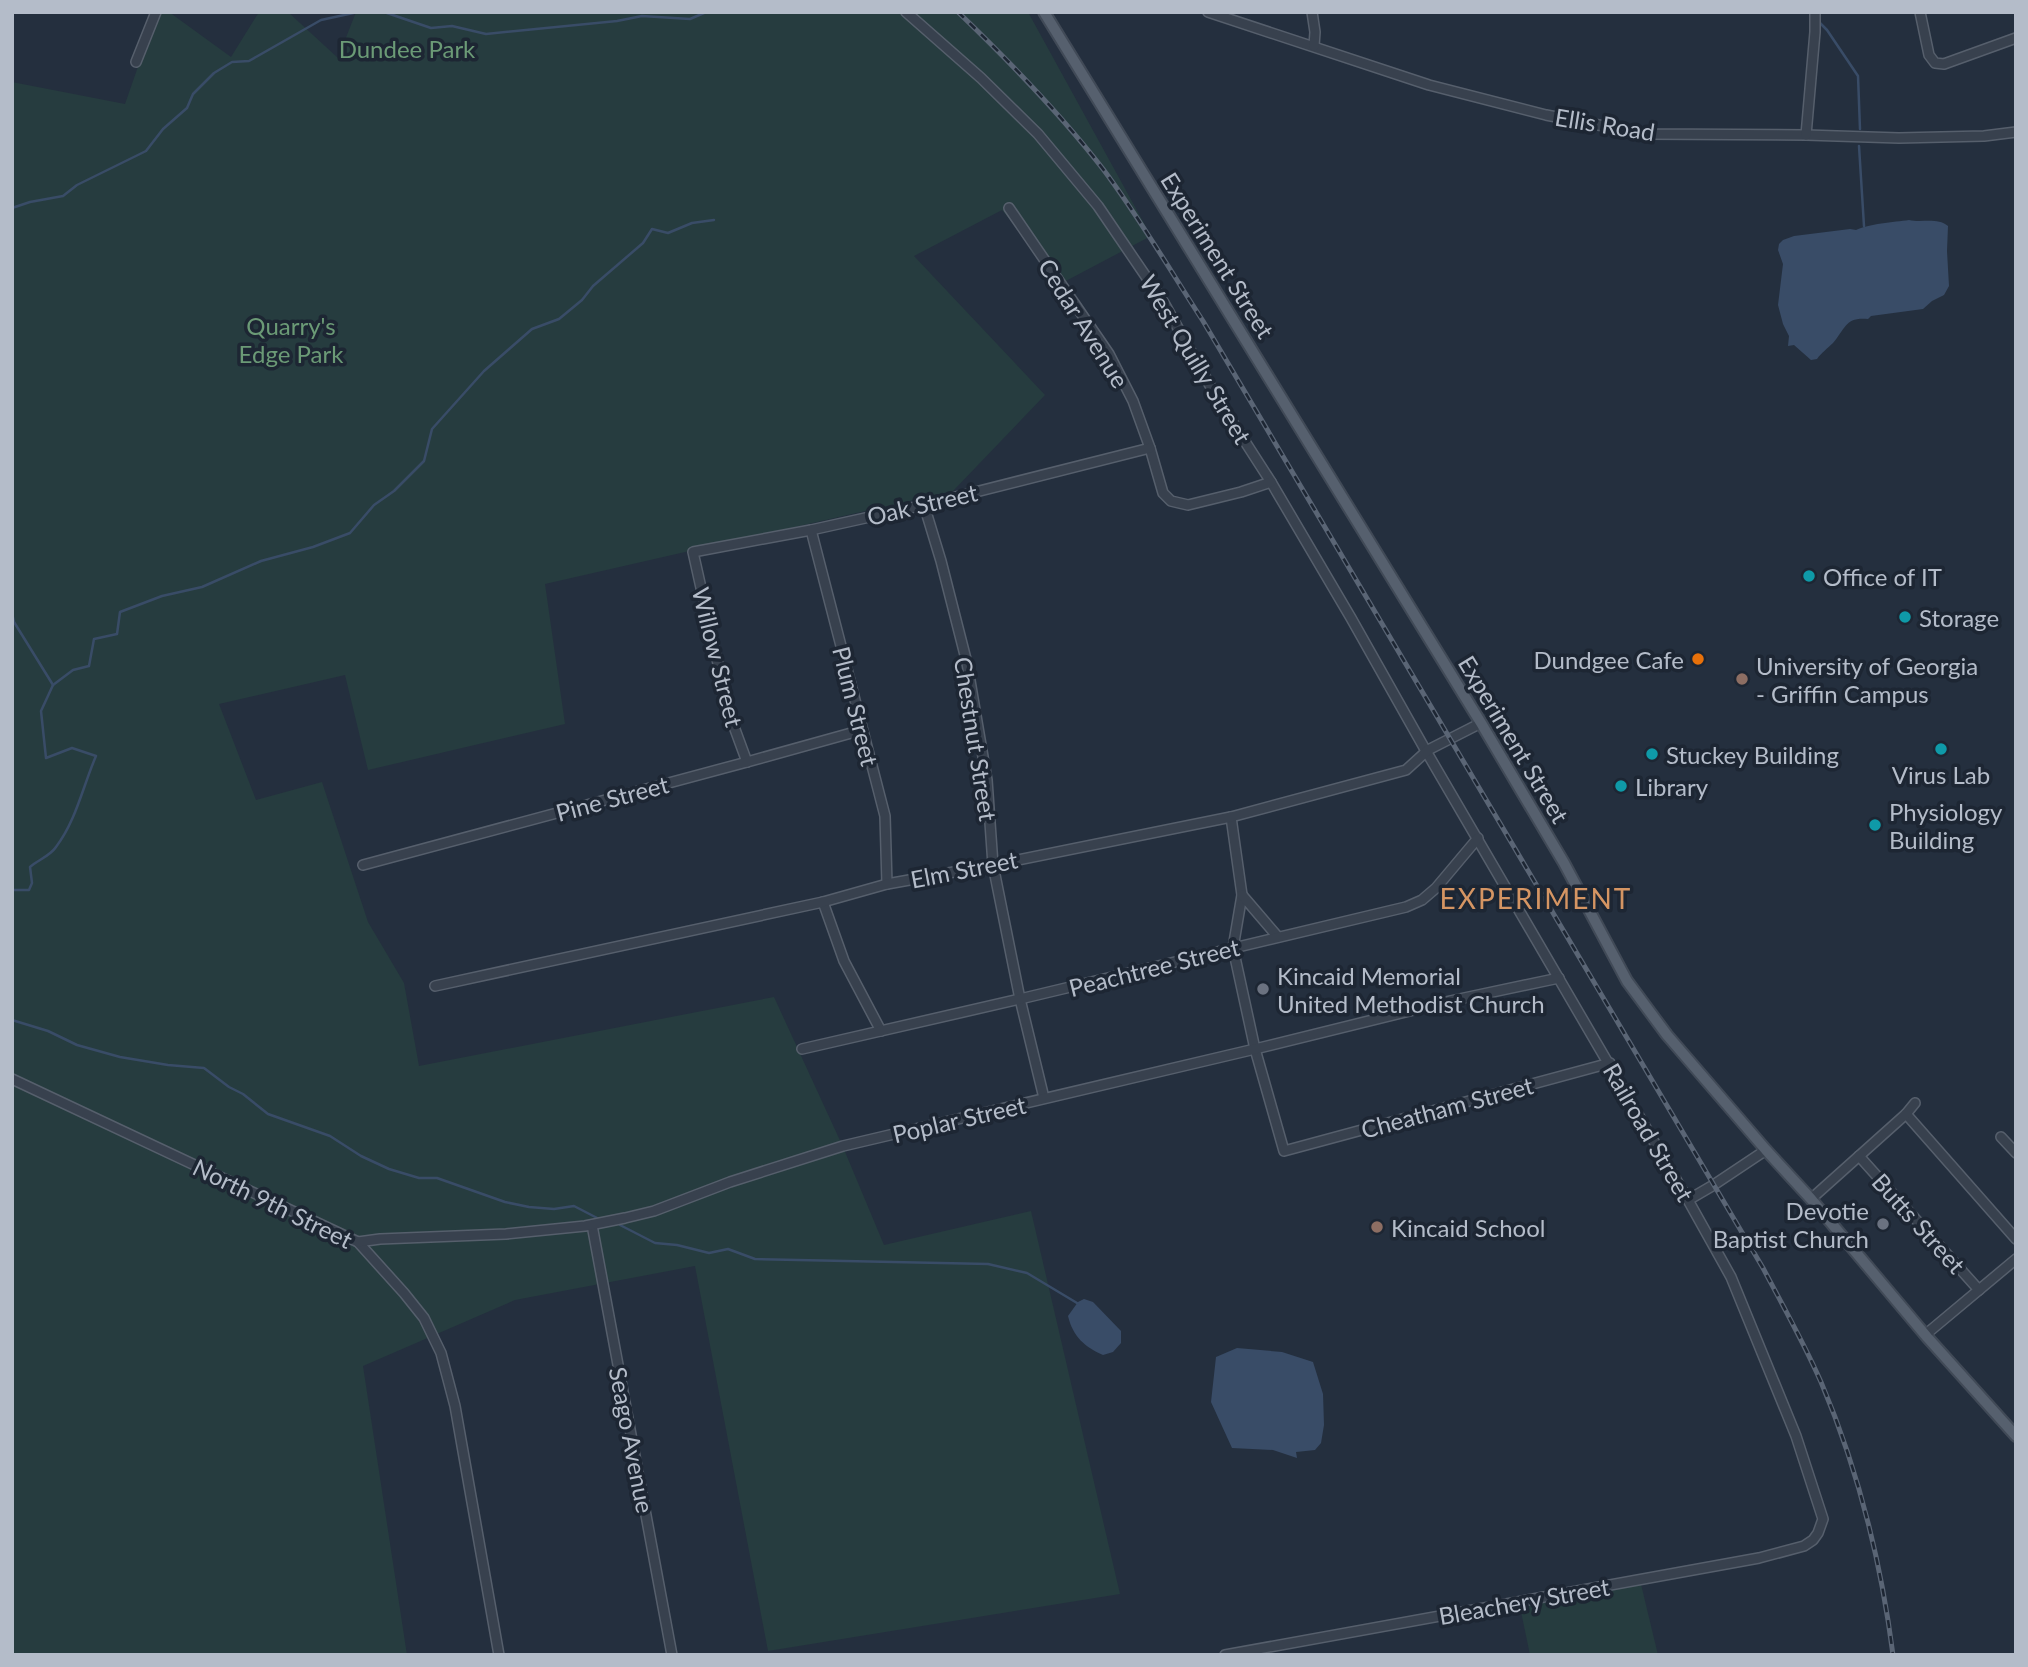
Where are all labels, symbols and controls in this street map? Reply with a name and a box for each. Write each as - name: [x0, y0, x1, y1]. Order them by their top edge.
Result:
- park label: Dundee Park: [339, 34, 476, 63]
- street label: Ellis Road: [1553, 102, 1657, 146]
- street label: Experiment Street: [1155, 167, 1281, 344]
- street label: Cedar Avenue: [1033, 253, 1135, 393]
- street label: West Quilly Street: [1134, 269, 1258, 449]
- park label: Quarry's Edge Park: [239, 311, 344, 368]
- street label: Oak Street: [864, 477, 980, 531]
- place label: Office of IT: [1823, 562, 1942, 591]
- marker: Office of IT: [1801, 568, 1817, 584]
- street label: Willow Street: [687, 584, 749, 730]
- place label: Storage: [1919, 603, 1999, 632]
- marker: Storage: [1897, 609, 1913, 625]
- street label: Plum Street: [827, 643, 885, 769]
- place label: Dundgee Cafe: [1533, 645, 1684, 674]
- street label: Experiment Street: [1453, 650, 1576, 828]
- marker: Dundgee Cafe: [1690, 651, 1706, 667]
- place label: University of Georgia - Griffin Campus: [1756, 651, 1978, 708]
- street label: Chestnut Street: [949, 655, 1003, 824]
- marker: University of Georgia - Griffin Campus: [1734, 671, 1750, 687]
- place label: Stuckey Building: [1666, 740, 1839, 769]
- marker: Virus Lab: [1933, 741, 1949, 757]
- marker: Stuckey Building: [1644, 746, 1660, 762]
- place label: Virus Lab: [1892, 760, 1990, 789]
- street label: Pine Street: [552, 769, 672, 827]
- place label: Library: [1635, 772, 1709, 801]
- marker: Library: [1613, 778, 1629, 794]
- place label: Physiology Building: [1889, 797, 2003, 854]
- marker: Physiology Building: [1867, 817, 1883, 833]
- street label: Elm Street: [908, 844, 1020, 894]
- district label: EXPERIMENT: [1440, 881, 1632, 915]
- street label: Peachtree Street: [1066, 932, 1243, 1002]
- place label: Kincaid Memorial United Methodist Church: [1277, 961, 1545, 1018]
- marker: Kincaid Memorial United Methodist Church: [1255, 981, 1271, 997]
- street label: Railroad Street: [1598, 1058, 1700, 1207]
- street label: Cheatham Street: [1358, 1070, 1537, 1144]
- street label: Poplar Street: [889, 1089, 1029, 1148]
- street label: North 9th Street: [189, 1152, 358, 1254]
- street label: Butts Street: [1866, 1167, 1972, 1279]
- place label: Devotie Baptist Church: [1713, 1196, 1869, 1253]
- place label: Kincaid School: [1391, 1213, 1545, 1242]
- marker: Devotie Baptist Church: [1875, 1216, 1891, 1232]
- marker: Kincaid School: [1369, 1219, 1385, 1235]
- street label: Seago Avenue: [604, 1364, 660, 1516]
- street label: Bleachery Street: [1436, 1572, 1612, 1630]

